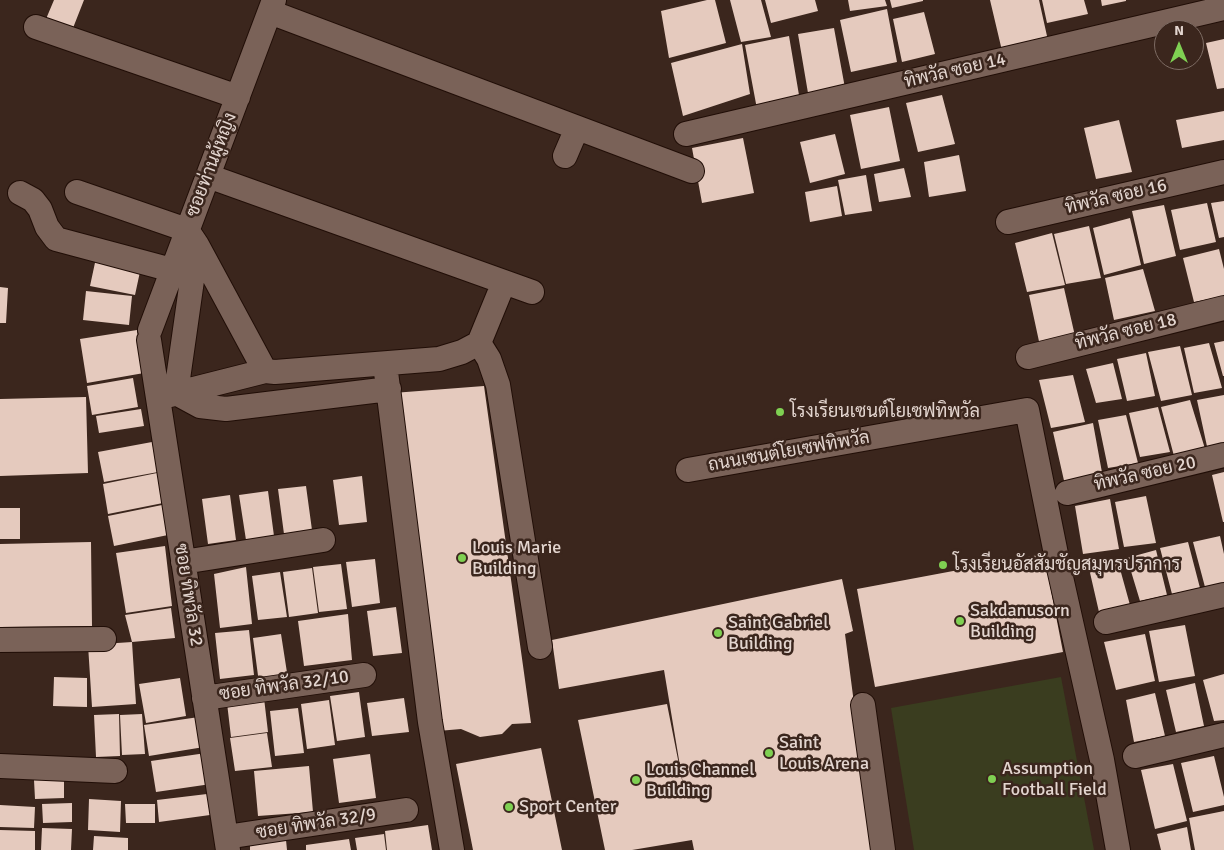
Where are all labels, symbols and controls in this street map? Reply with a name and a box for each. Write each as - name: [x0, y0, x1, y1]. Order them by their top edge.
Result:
- north arrow: [1154, 20, 1204, 70]
- text: N: [1174, 22, 1184, 39]
- street label: ทิพวัล ซอย 14: [902, 49, 1008, 93]
- street label: ซอยท่านผู้หญิง: [182, 110, 242, 220]
- street label: ทิพวัล ซอย 16: [1063, 175, 1169, 219]
- street label: ทิพวัล ซอย 18: [1073, 309, 1179, 355]
- place label: โรงเรียนเซนต์โยเซฟทิพวัล: [790, 401, 980, 423]
- marker: โรงเรียนเซนต์โยเซฟทิพวัล: [774, 406, 786, 418]
- street label: ถนนเซนต์โยเซฟทิพวัล: [707, 427, 871, 477]
- street label: ทิพวัล ซอย 20: [1092, 452, 1198, 496]
- place label: Louis Marie Building: [472, 537, 561, 580]
- street label: ซอย ทิพวัล 32: [169, 542, 207, 648]
- marker: Louis Marie Building: [456, 552, 468, 564]
- place label: โรงเรียนอัสสัมชัญสมุทรปราการ: [953, 554, 1180, 576]
- marker: โรงเรียนอัสสัมชัญสมุทรปราการ: [937, 559, 949, 571]
- place label: Sakdanusorn Building: [970, 600, 1070, 642]
- place label: Saint Gabriel Building: [728, 612, 828, 654]
- marker: Sakdanusorn Building: [954, 615, 966, 627]
- marker: Saint Gabriel Building: [712, 627, 724, 639]
- street label: ซอย ทิพวัล 32/10: [218, 666, 350, 706]
- place label: Saint Louis Arena: [779, 732, 869, 774]
- marker: Saint Louis Arena: [763, 747, 775, 759]
- place label: Assumption Football Field: [1002, 758, 1107, 801]
- place label: Louis Channel Building: [646, 759, 755, 802]
- marker: Assumption Football Field: [986, 773, 998, 785]
- marker: Louis Channel Building: [630, 774, 642, 786]
- place label: Sport Center: [519, 796, 616, 818]
- marker: Sport Center: [503, 801, 515, 813]
- street label: ซอย ทิพวัล 32/9: [255, 804, 377, 844]

